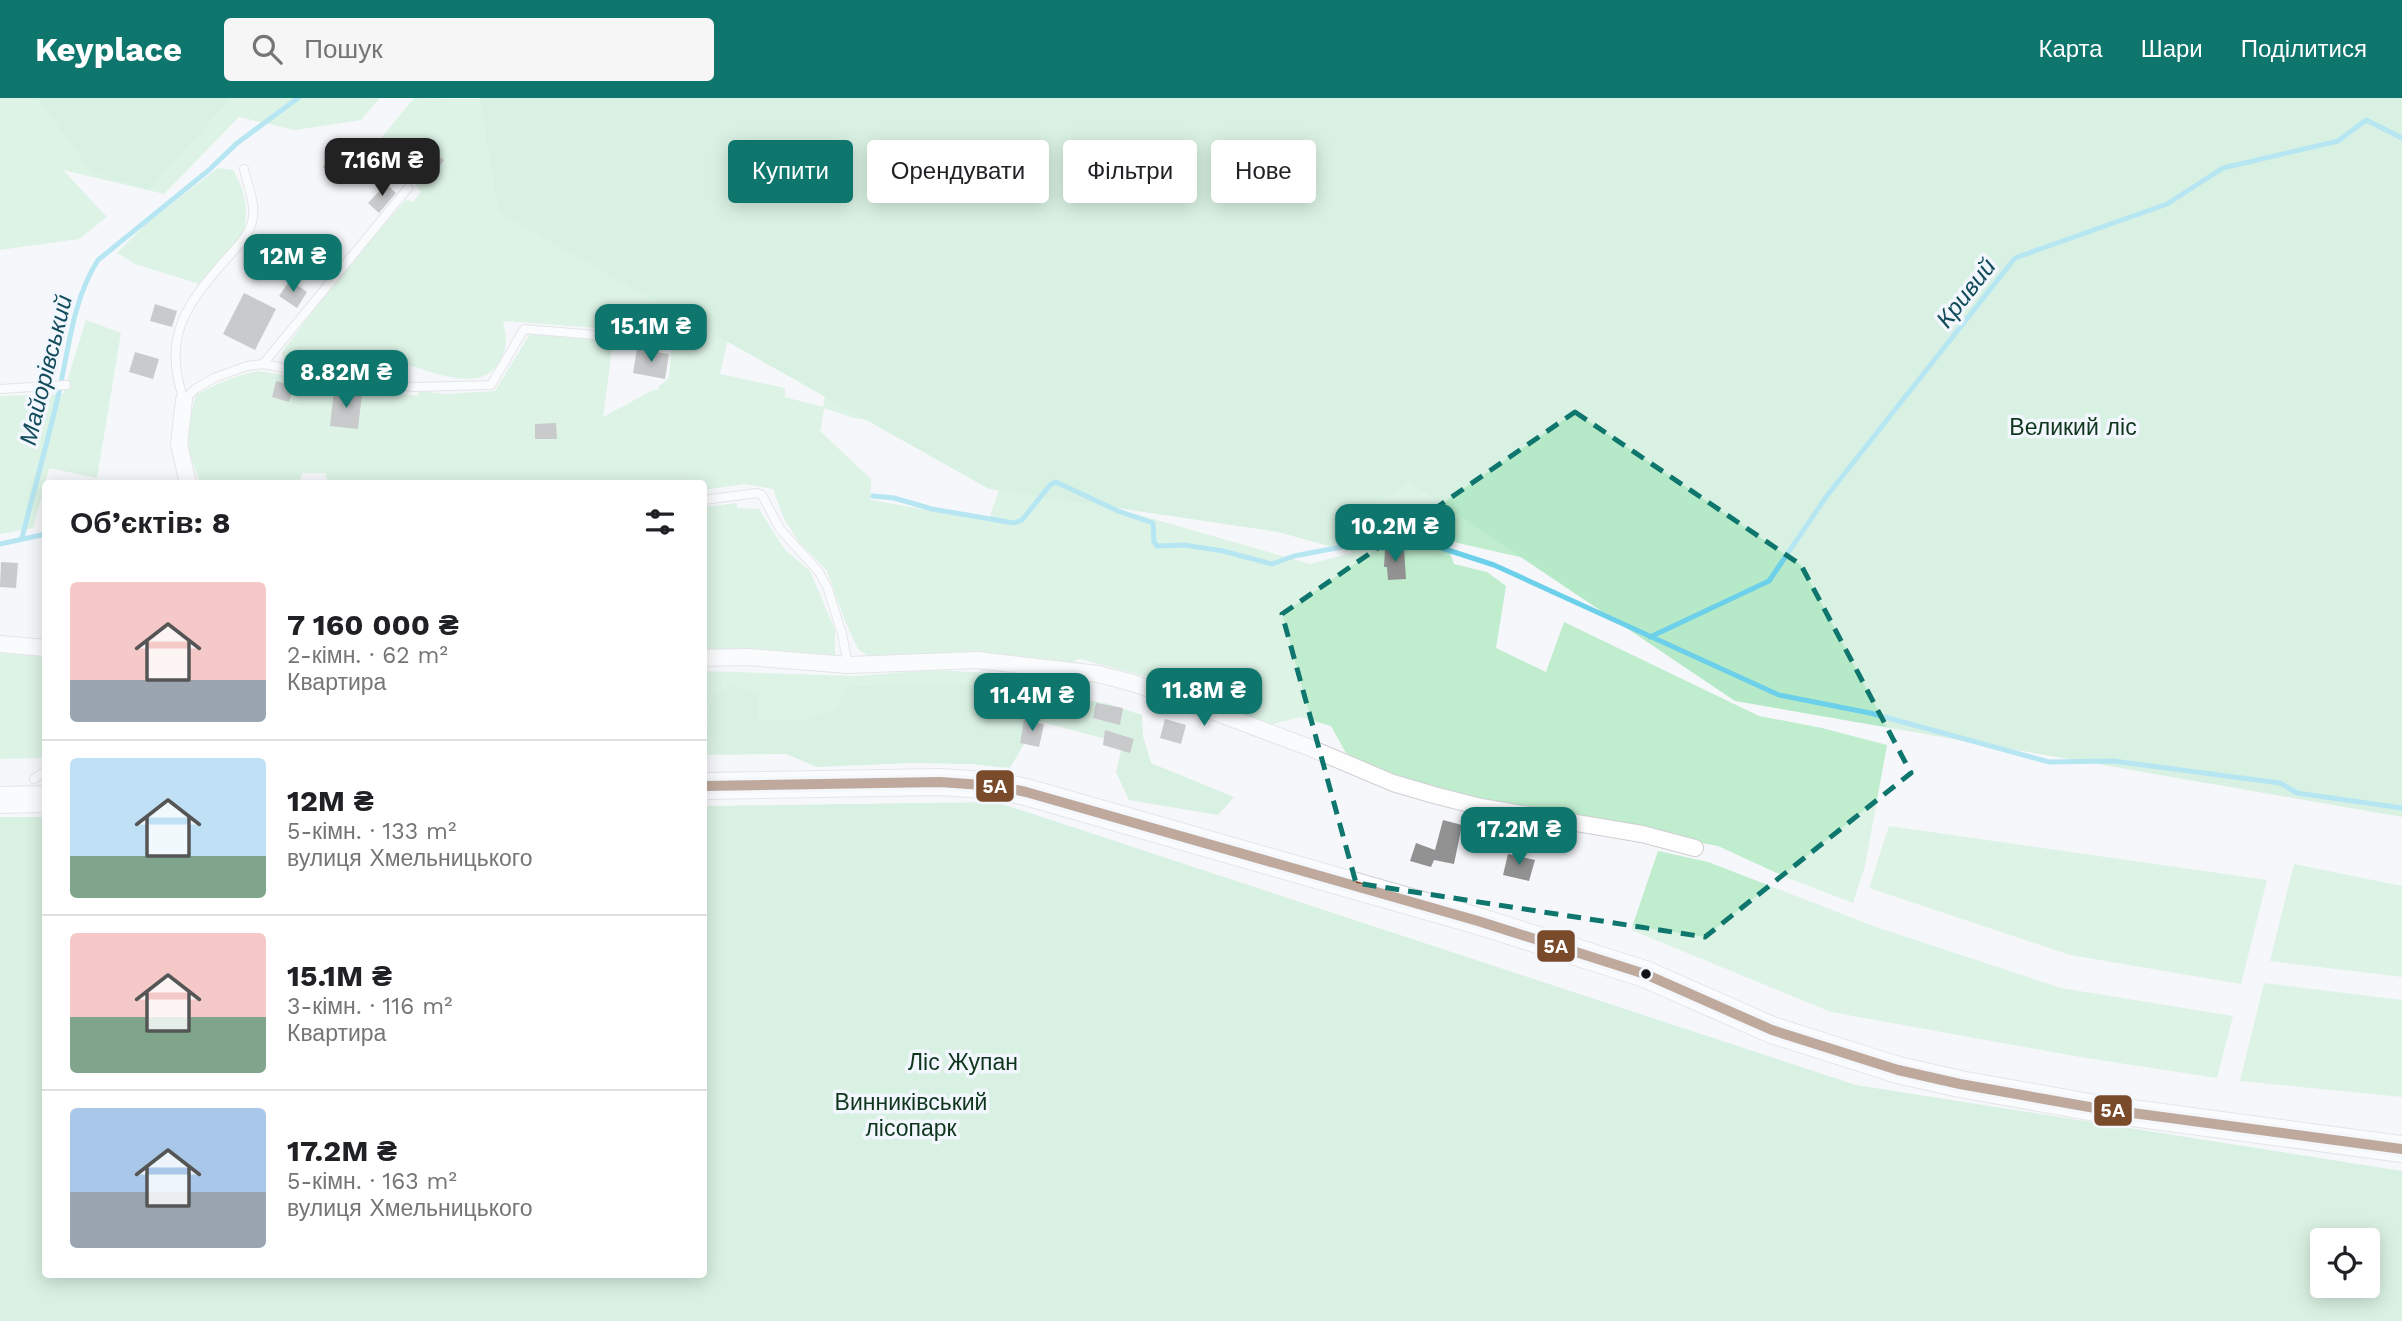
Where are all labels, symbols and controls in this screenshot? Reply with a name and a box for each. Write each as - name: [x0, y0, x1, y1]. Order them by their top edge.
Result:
- search box: [224, 18, 714, 81]
- text: Keyplace: [35, 30, 182, 69]
- icon: search: [248, 30, 286, 68]
- text: Пошук: [304, 34, 383, 64]
- text: Карта: [2038, 35, 2103, 63]
- text: Шари: [2141, 35, 2203, 63]
- text: Поділитися: [2241, 35, 2367, 63]
- pin: 7.16M ₴: [317, 139, 447, 198]
- chip: Купити: [728, 140, 853, 203]
- chip: Орендувати: [867, 140, 1049, 203]
- chip: Фільтри: [1063, 140, 1197, 203]
- chip: Нове: [1211, 140, 1316, 203]
- text: 7.16M ₴: [341, 147, 423, 174]
- pin: 12M ₴: [244, 234, 342, 294]
- text: 12M ₴: [260, 243, 326, 270]
- water label: Кривий: [1930, 253, 2002, 333]
- water label: Майорівський: [14, 292, 78, 448]
- pin: 15.1M ₴: [586, 304, 716, 364]
- text: 15.1M ₴: [611, 313, 691, 340]
- pin: 8.82M ₴: [281, 350, 411, 410]
- text: 8.82M ₴: [300, 359, 392, 386]
- park label: Великий ліс: [2009, 414, 2137, 441]
- icon: filters: [641, 503, 679, 541]
- pin: 10.2M ₴: [1330, 504, 1460, 564]
- text: Об’єктів: 8: [70, 505, 231, 540]
- text: 10.2M ₴: [1351, 513, 1439, 540]
- text: 7 160 000 ₴: [287, 607, 459, 642]
- icon: home: [126, 610, 210, 694]
- text: 2-кімн. · 62 m²: [287, 642, 448, 669]
- pin: 11.8M ₴: [1139, 668, 1269, 728]
- text: Квартира: [287, 669, 386, 696]
- pin: 11.4M ₴: [967, 674, 1097, 733]
- text: 11.8M ₴: [1162, 677, 1246, 704]
- text: 11.4M ₴: [990, 682, 1074, 709]
- line badge: 5А: [975, 769, 1015, 803]
- text: 5А: [983, 775, 1008, 798]
- text: 12M ₴: [287, 783, 374, 818]
- icon: home: [126, 786, 210, 870]
- pin: 17.2M ₴: [1454, 808, 1584, 867]
- text: 17.2M ₴: [1477, 816, 1561, 843]
- text: 5-кімн. · 133 m²: [287, 818, 456, 845]
- text: вулиця Хмельницького: [287, 845, 533, 872]
- line badge: 5А: [1536, 929, 1576, 963]
- text: 5А: [1544, 935, 1569, 958]
- text: 15.1M ₴: [287, 958, 392, 993]
- icon: home: [126, 961, 210, 1045]
- unlabelled marker: [1639, 967, 1653, 981]
- text: 3-кімн. · 116 m²: [287, 993, 452, 1020]
- text: Квартира: [287, 1020, 386, 1047]
- park label: Ліс Жупан: [908, 1049, 1018, 1076]
- park label: Винниківський лісопарк: [835, 1089, 987, 1142]
- line badge: 5А: [2093, 1094, 2133, 1127]
- text: 5А: [2101, 1099, 2126, 1122]
- text: 17.2M ₴: [287, 1133, 397, 1168]
- icon: home: [126, 1136, 210, 1220]
- text: 5-кімн. · 163 m²: [287, 1168, 457, 1195]
- text: вулиця Хмельницького: [287, 1195, 533, 1222]
- map controls: [2310, 1228, 2380, 1298]
- button: locate: [2310, 1228, 2380, 1298]

